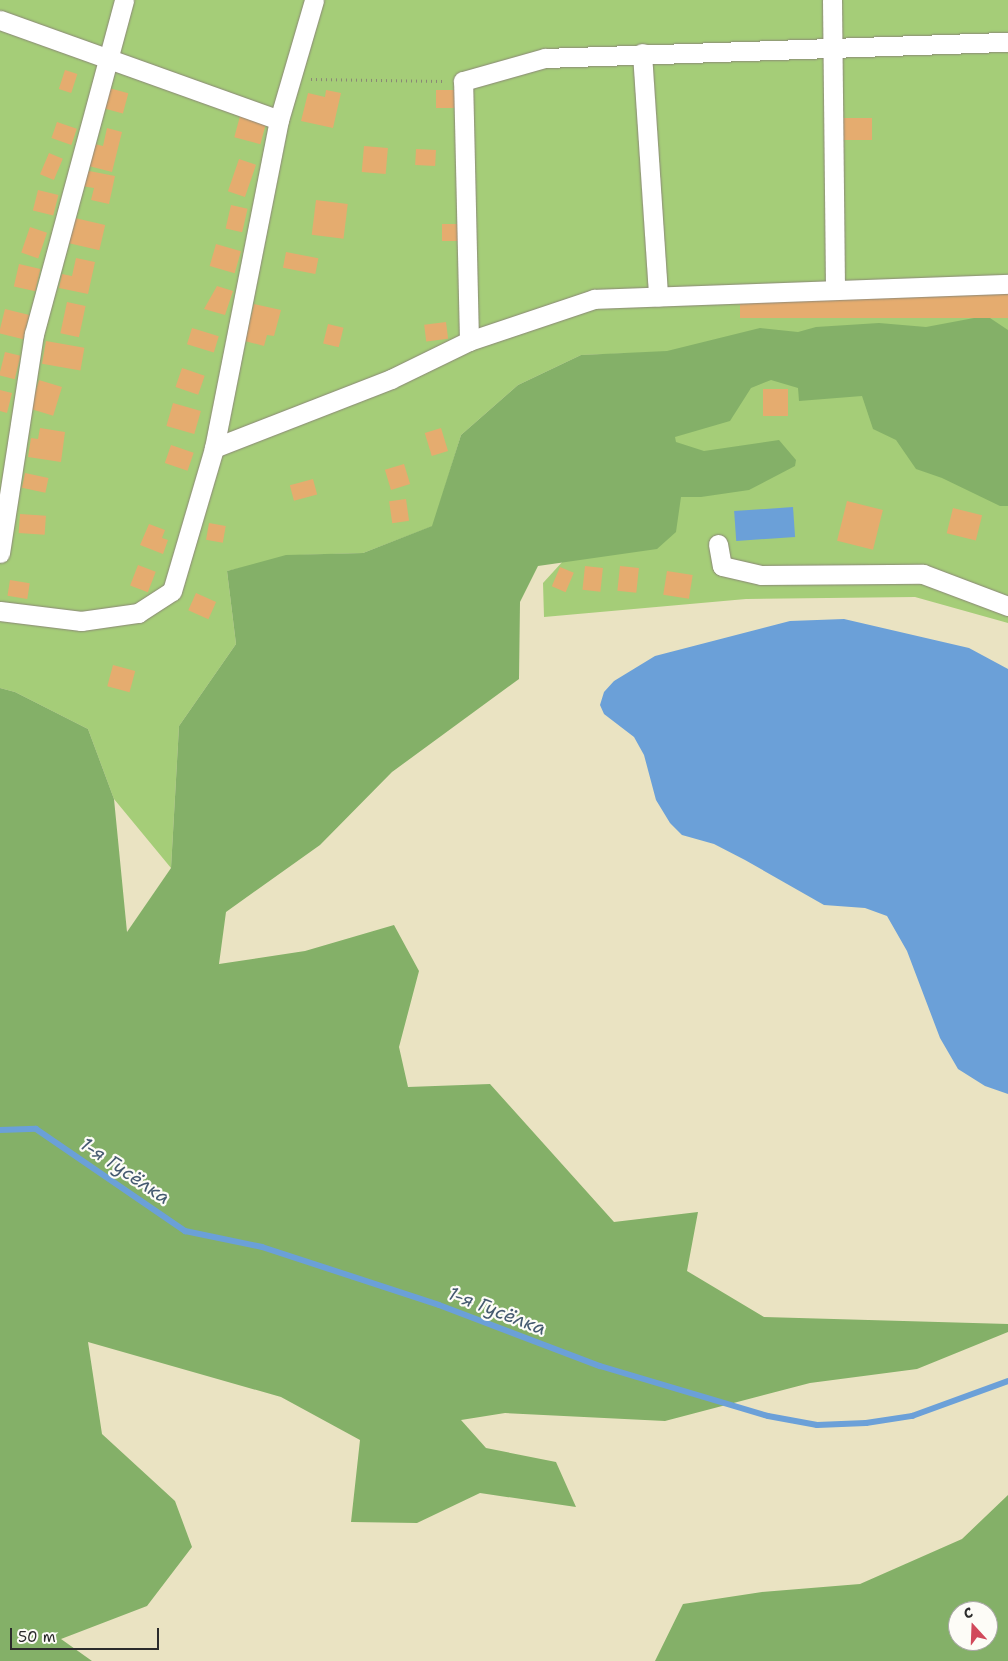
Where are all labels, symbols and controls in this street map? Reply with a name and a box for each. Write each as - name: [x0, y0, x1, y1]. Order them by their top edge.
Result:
- water label: 1-я Гусёлка: [76, 1133, 174, 1209]
- water label: 1-я Гусёлка: [445, 1282, 549, 1340]
- north arrow: [948, 1601, 998, 1651]
- text: С: [961, 1603, 975, 1623]
- scale bar: [12, 1618, 161, 1650]
- text: 50 m: [18, 1627, 56, 1647]

